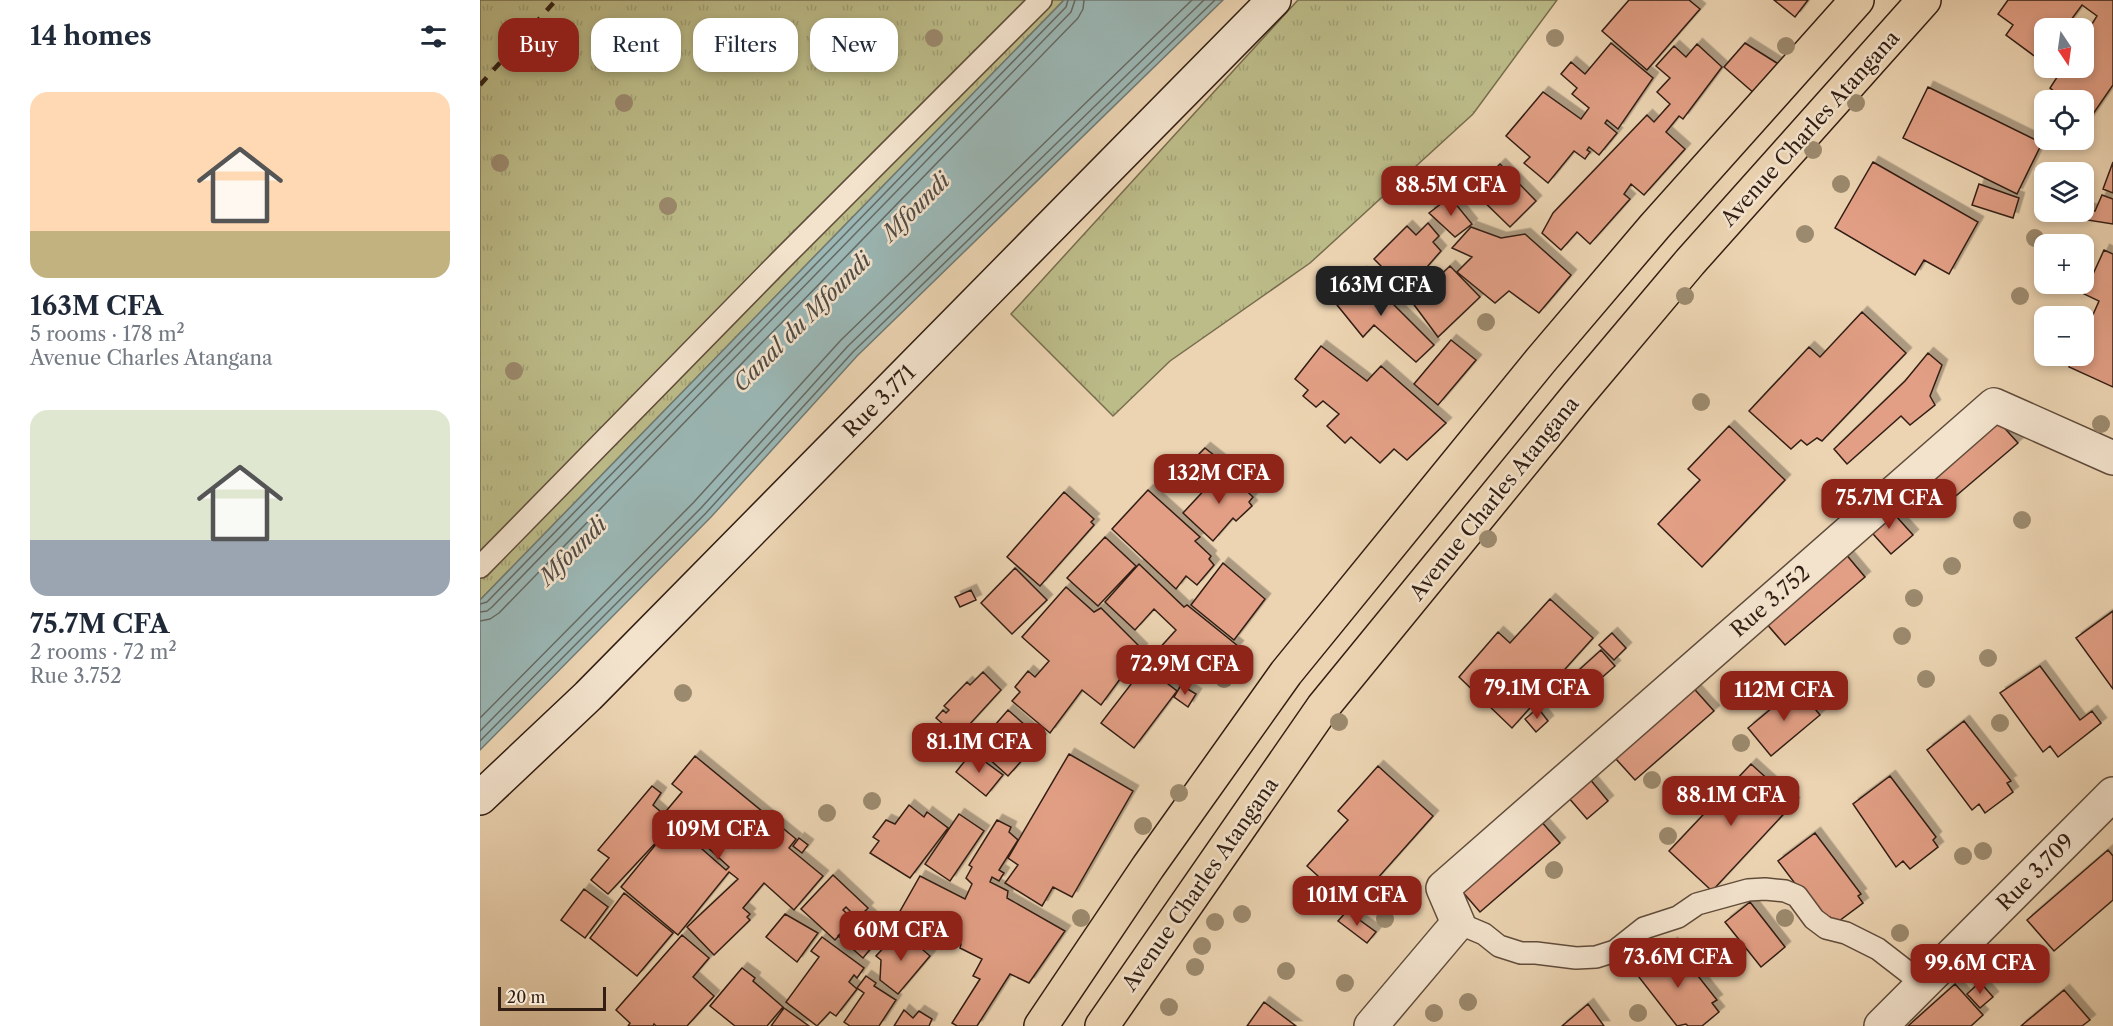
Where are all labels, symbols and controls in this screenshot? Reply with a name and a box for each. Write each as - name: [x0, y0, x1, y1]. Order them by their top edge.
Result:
- chip: Buy: [498, 18, 579, 72]
- chip: Rent: [591, 18, 681, 72]
- chip: Filters: [693, 18, 798, 72]
- chip: New: [810, 18, 898, 72]
- north arrow: [2034, 18, 2094, 78]
- map controls: [2034, 18, 2094, 366]
- text: 14 homes: [30, 20, 152, 52]
- icon: filters: [417, 20, 450, 53]
- street label: Avenue Charles Atangana: [1715, 24, 1905, 232]
- button: locate: [2034, 90, 2094, 150]
- icon: home: [186, 131, 294, 239]
- button: layers: [2034, 162, 2094, 222]
- pin: 88.5M CFA: [1382, 166, 1520, 217]
- water label: Mfoundi: [874, 167, 956, 249]
- text: 88.5M CFA: [1395, 173, 1507, 197]
- button: +: [2034, 234, 2094, 294]
- water label: Canal du Mfoundi: [727, 246, 878, 397]
- pin: 163M CFA: [1319, 266, 1443, 317]
- text: 163M CFA: [1330, 273, 1432, 297]
- text: 163M CFA: [30, 290, 163, 322]
- button: −: [2034, 306, 2094, 366]
- text: 5 rooms · 178 m²: [30, 322, 185, 346]
- text: Avenue Charles Atangana: [30, 346, 273, 370]
- street label: Rue 3.771: [838, 360, 920, 442]
- street label: Avenue Charles Atangana: [1404, 390, 1584, 606]
- icon: home: [186, 449, 294, 557]
- pin: 132M CFA: [1157, 454, 1281, 505]
- text: 132M CFA: [1168, 461, 1270, 485]
- pin: 75.7M CFA: [1820, 479, 1958, 530]
- text: 75.7M CFA: [1835, 486, 1943, 510]
- water label: Mfoundi: [531, 511, 613, 593]
- street label: Rue 3.752: [1725, 560, 1815, 642]
- text: 75.7M CFA: [30, 608, 169, 640]
- text: 2 rooms · 72 m²: [30, 640, 177, 664]
- pin: 72.9M CFA: [1116, 645, 1254, 696]
- text: 72.9M CFA: [1130, 652, 1240, 676]
- text: Rue 3.752: [30, 664, 122, 688]
- pin: 79.1M CFA: [1468, 669, 1606, 720]
- pin: 112M CFA: [1722, 671, 1846, 722]
- text: 79.1M CFA: [1484, 676, 1590, 700]
- text: 112M CFA: [1734, 678, 1834, 702]
- pin: 81.1M CFA: [910, 723, 1048, 774]
- text: 81.1M CFA: [926, 730, 1032, 754]
- street label: Avenue Charles Atangana: [1116, 772, 1284, 996]
- pin: 88.1M CFA: [1662, 776, 1800, 827]
- text: 88.1M CFA: [1676, 783, 1786, 807]
- pin: 109M CFA: [656, 810, 780, 861]
- text: 109M CFA: [666, 817, 770, 841]
- street label: Rue 3.709: [1991, 828, 2079, 916]
- pin: 101M CFA: [1295, 876, 1419, 927]
- text: 101M CFA: [1307, 883, 1407, 907]
- pin: 60M CFA: [846, 911, 956, 962]
- text: 60M CFA: [854, 918, 948, 942]
- pin: 73.6M CFA: [1609, 938, 1747, 989]
- pin: 99.6M CFA: [1911, 944, 2049, 995]
- text: 73.6M CFA: [1623, 945, 1733, 969]
- text: 99.6M CFA: [1925, 951, 2035, 975]
- scale bar: [498, 984, 606, 1012]
- text: 20 m: [507, 987, 546, 1007]

